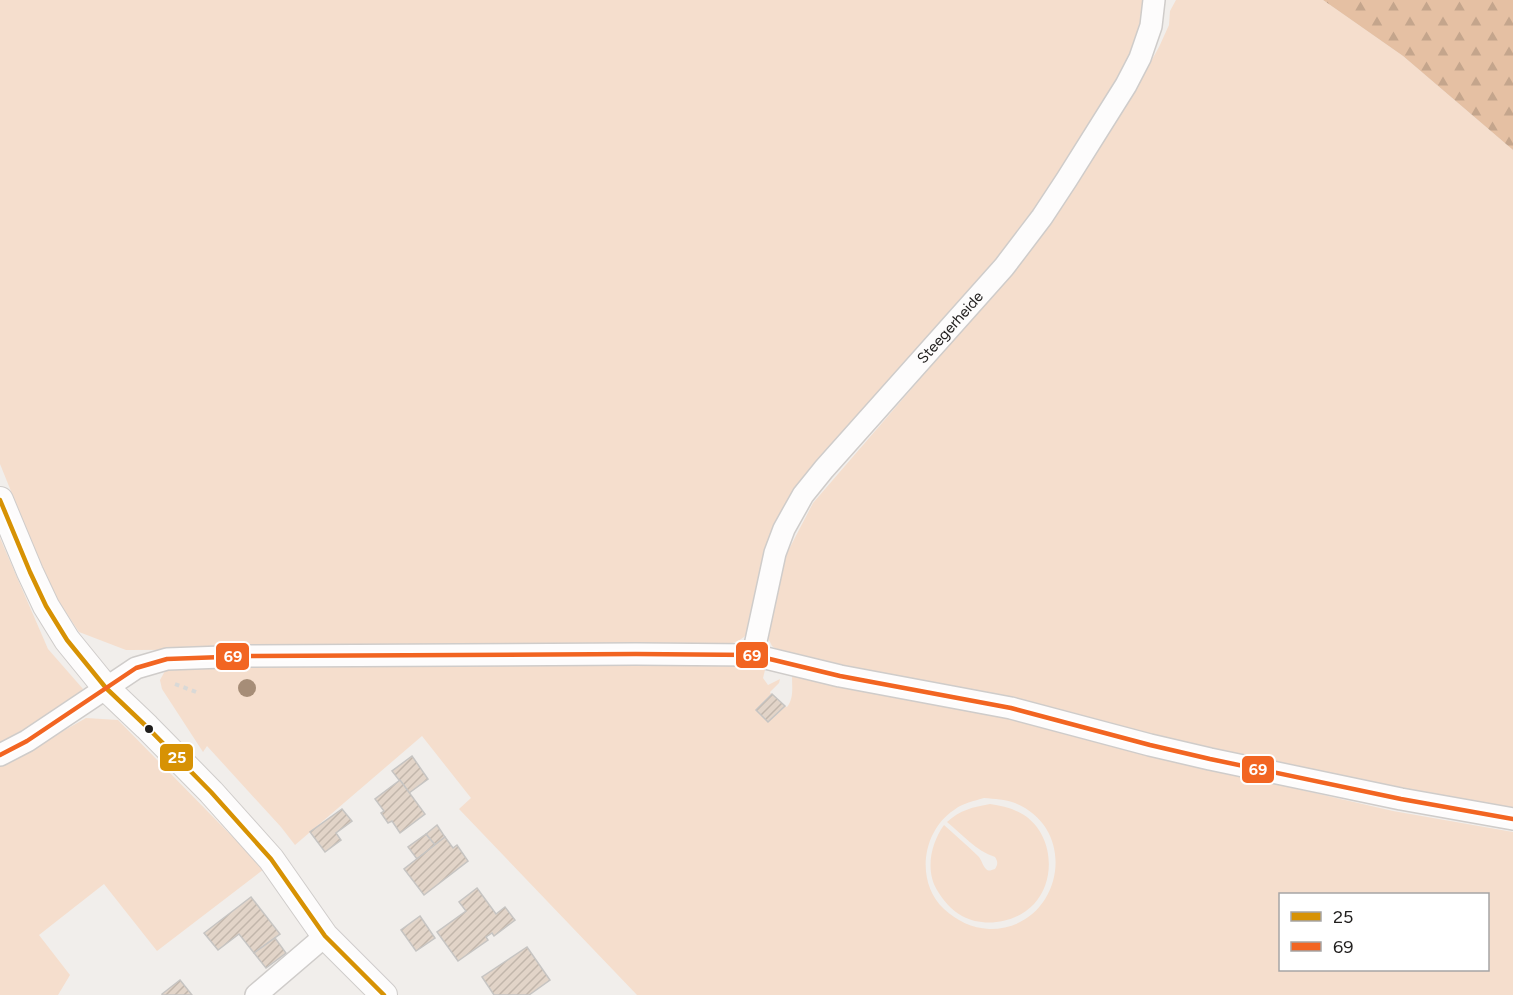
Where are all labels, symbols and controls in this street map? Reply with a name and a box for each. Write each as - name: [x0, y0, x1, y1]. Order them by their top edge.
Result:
- street label: Steegerheide: [913, 288, 987, 367]
- line badge: 69: [735, 641, 769, 669]
- line badge: 69: [215, 642, 250, 671]
- text: 69: [743, 646, 761, 665]
- text: 69: [224, 647, 242, 666]
- unlabelled marker: [143, 723, 155, 735]
- line badge: 25: [159, 743, 194, 772]
- text: 25: [168, 748, 186, 767]
- line badge: 69: [1241, 755, 1275, 784]
- text: 69: [1249, 760, 1267, 779]
- legend: [1279, 893, 1489, 971]
- text: 25: [1333, 906, 1353, 928]
- text: 69: [1333, 936, 1353, 958]

